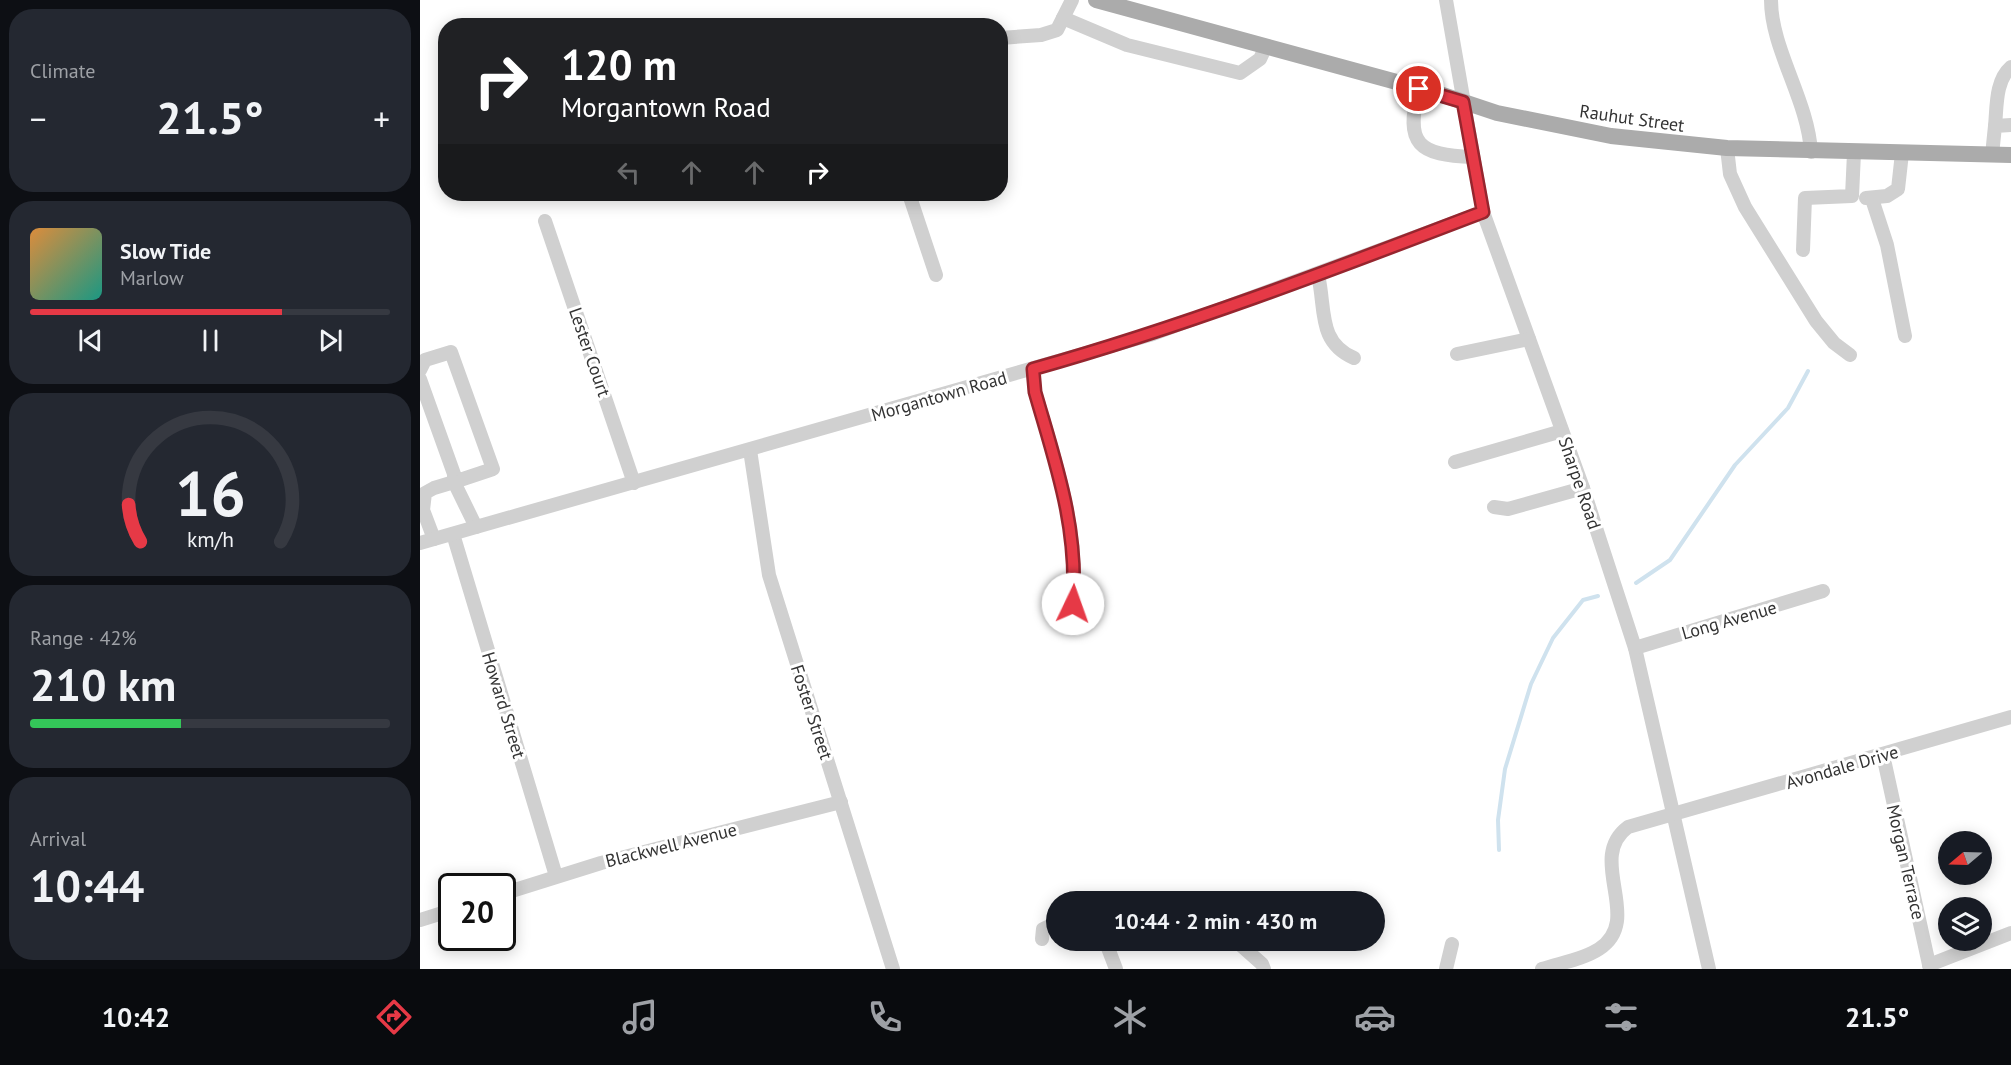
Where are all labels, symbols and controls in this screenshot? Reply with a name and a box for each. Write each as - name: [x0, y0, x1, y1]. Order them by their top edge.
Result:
- text: 120 m: [561, 37, 677, 92]
- icon: right: [462, 42, 540, 120]
- text: Climate: [30, 58, 96, 84]
- pin: [1393, 63, 1444, 114]
- icon: arrive: [1402, 72, 1435, 105]
- text: 21.5°: [156, 88, 264, 146]
- text: Morgantown Road: [561, 90, 771, 124]
- text: −: [30, 97, 47, 140]
- text: +: [373, 97, 390, 140]
- street label: Rauhut Street: [1578, 99, 1686, 137]
- icon: left: [612, 156, 645, 189]
- icon: ahead: [675, 156, 708, 189]
- icon: ahead: [738, 156, 771, 189]
- icon: right: [801, 156, 834, 189]
- text: Slow Tide: [120, 237, 211, 265]
- text: Marlow: [120, 265, 184, 291]
- street label: Lester Court: [564, 304, 616, 400]
- icon: previous: [74, 324, 107, 357]
- icon: pause: [194, 324, 227, 357]
- icon: next: [314, 324, 347, 357]
- street label: Morgantown Road: [869, 366, 1009, 426]
- street label: Sharpe Road: [1553, 434, 1607, 532]
- text: 16: [175, 452, 245, 533]
- text: km/h: [186, 525, 233, 553]
- position arrow: [1041, 572, 1105, 636]
- street label: Long Avenue: [1679, 595, 1779, 645]
- text: Range · 42%: [30, 625, 137, 651]
- street label: Howard Street: [477, 649, 531, 761]
- text: 210 km: [30, 655, 176, 713]
- street label: Foster Street: [786, 662, 838, 762]
- street label: Avondale Drive: [1783, 740, 1901, 794]
- street label: Morgan Terrace: [1882, 802, 1930, 922]
- street label: Blackwell Avenue: [603, 818, 739, 872]
- text: Arrival: [30, 826, 86, 852]
- north arrow: [1938, 831, 1992, 885]
- map controls: [1938, 831, 1992, 951]
- text: 10:44: [30, 856, 144, 914]
- speed limit sign: 20: [438, 873, 516, 951]
- button: layers: [1938, 897, 1992, 951]
- text: 10:44 · 2 min · 430 m: [1114, 907, 1317, 935]
- icon: directions: [373, 996, 415, 1038]
- icon: music: [619, 996, 661, 1038]
- icon: phone: [864, 996, 906, 1038]
- icon: climate: [1109, 996, 1151, 1038]
- icon: car: [1354, 996, 1396, 1038]
- icon: filters: [1600, 996, 1642, 1038]
- text: 10:42: [102, 1000, 170, 1034]
- text: 21.5°: [1845, 1000, 1909, 1034]

